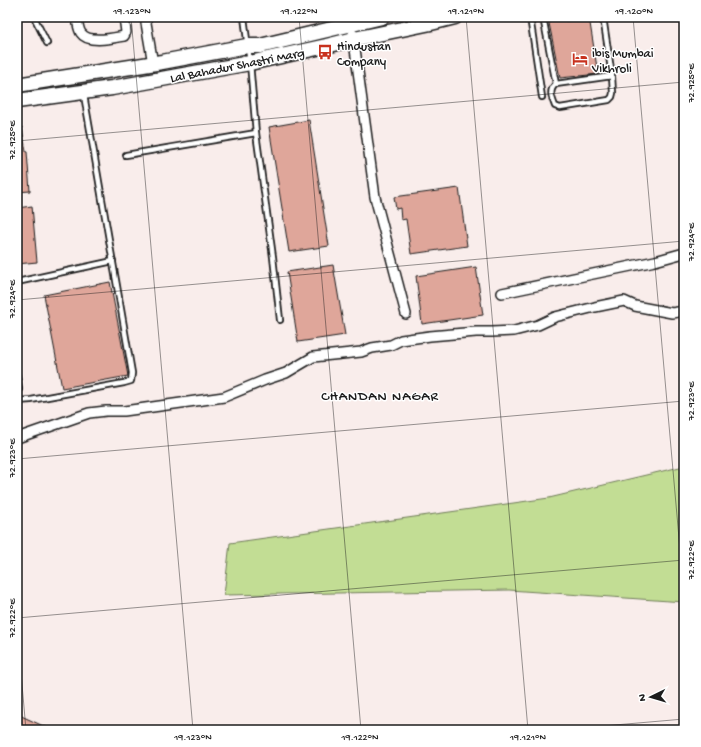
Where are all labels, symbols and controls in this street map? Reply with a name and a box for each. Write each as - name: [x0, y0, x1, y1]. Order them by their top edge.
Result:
- text: 19.123°N: [112, 6, 151, 18]
- text: 19.122°N: [279, 6, 318, 18]
- text: 19.121°N: [447, 6, 485, 18]
- text: 19.120°N: [614, 6, 653, 18]
- place label: Hindustan Company: [337, 40, 391, 70]
- bus stop icon: Hindustan Company: [316, 43, 334, 61]
- street label: Lal Bahadur Shastri Marg: [169, 46, 306, 87]
- place label: ibis Mumbai Vikhroli: [591, 47, 654, 77]
- hotel icon: ibis Mumbai Vikhroli: [571, 50, 589, 68]
- text: 72.925°E: [686, 63, 698, 104]
- text: 72.925°E: [7, 120, 19, 161]
- text: 72.924°E: [686, 222, 698, 262]
- text: 72.924°E: [7, 279, 19, 319]
- text: 72.923°E: [686, 381, 698, 422]
- district label: CHANDAN NAGAR: [321, 389, 439, 406]
- text: 72.923°E: [7, 438, 19, 479]
- text: 72.922°E: [686, 540, 698, 580]
- text: 72.922°E: [7, 598, 19, 638]
- north arrow: [631, 677, 671, 717]
- text: N: [637, 694, 649, 702]
- text: 19.123°N: [173, 732, 212, 744]
- text: 19.122°N: [340, 732, 379, 744]
- text: 19.121°N: [509, 732, 547, 744]

